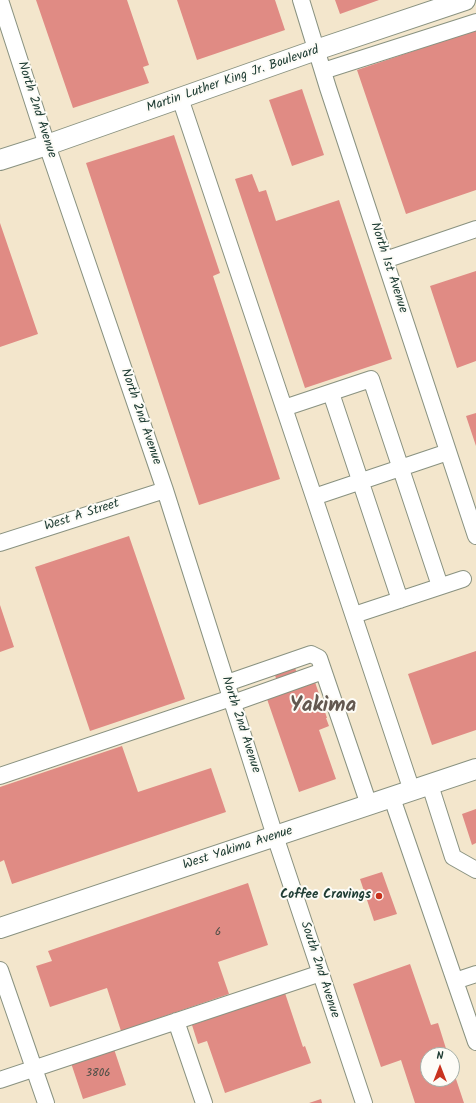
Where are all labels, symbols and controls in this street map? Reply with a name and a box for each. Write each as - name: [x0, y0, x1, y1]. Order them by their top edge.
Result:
- street label: Martin Luther King Jr. Boulevard: [145, 43, 321, 117]
- street label: North 2nd Avenue: [13, 60, 59, 160]
- street label: North 1st Avenue: [366, 221, 410, 315]
- street label: North 2nd Avenue: [116, 367, 164, 467]
- street label: West A Street: [43, 497, 121, 535]
- street label: North 2nd Avenue: [217, 675, 263, 775]
- district label: Yakima: [290, 694, 356, 720]
- street label: West Yakima Avenue: [181, 824, 295, 874]
- place label: Coffee Cravings: [280, 888, 371, 904]
- marker: Coffee Cravings: [374, 891, 384, 901]
- street label: South 2nd Avenue: [296, 920, 342, 1020]
- house number: 6: [215, 926, 221, 940]
- north arrow: [420, 1047, 460, 1087]
- text: N: [437, 1047, 443, 1065]
- house number: 3806: [86, 1067, 110, 1081]

